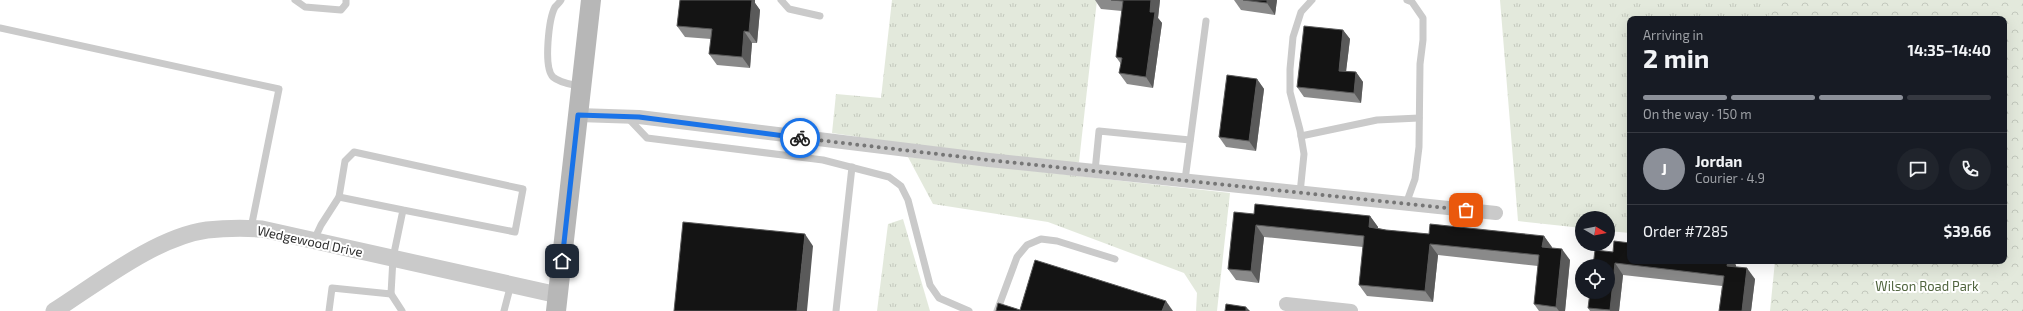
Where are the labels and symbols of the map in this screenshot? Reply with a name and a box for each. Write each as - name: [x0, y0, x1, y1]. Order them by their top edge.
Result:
- courier: [780, 118, 820, 158]
- pin: [1449, 193, 1483, 227]
- north arrow: [1575, 211, 1615, 251]
- street label: Wedgewood Drive: [256, 222, 364, 260]
- pin: [545, 244, 579, 278]
- park label: Wilson Road Park: [1875, 278, 1979, 294]

